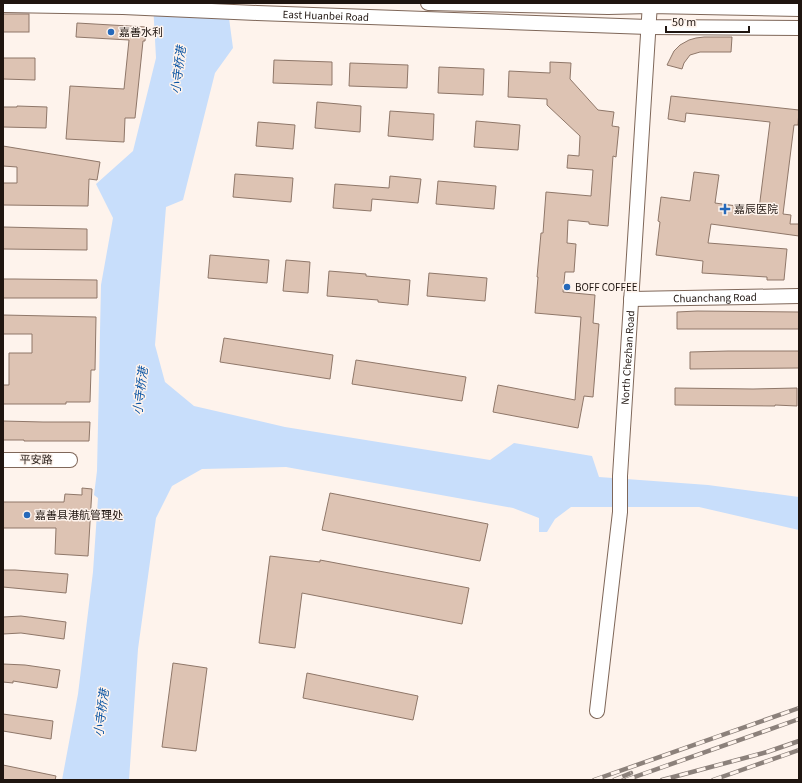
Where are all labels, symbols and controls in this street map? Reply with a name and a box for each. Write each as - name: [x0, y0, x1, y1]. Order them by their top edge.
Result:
- street label: East Huanbei Road: [282, 6, 369, 25]
- scale bar: [666, 8, 749, 34]
- text: 50 m: [672, 14, 696, 31]
- place label: 嘉善水利: [119, 25, 163, 40]
- marker: 嘉善水利: [106, 27, 116, 37]
- water label: 小寺桥港: [168, 43, 191, 95]
- place label: 嘉辰医院: [734, 202, 778, 217]
- marker: 嘉辰医院: [719, 203, 731, 215]
- place label: BOFF COFFEE: [575, 280, 638, 295]
- marker: BOFF COFFEE: [562, 282, 572, 292]
- street label: Chuanchang Road: [673, 289, 757, 306]
- street label: North Chezhan Road: [617, 310, 638, 405]
- water label: 小寺桥港: [130, 364, 153, 416]
- street label: 平安路: [19, 452, 53, 468]
- place label: 嘉善县港航管理处: [35, 508, 123, 523]
- marker: 嘉善县港航管理处: [22, 510, 32, 520]
- water label: 小寺桥港: [91, 686, 114, 738]

